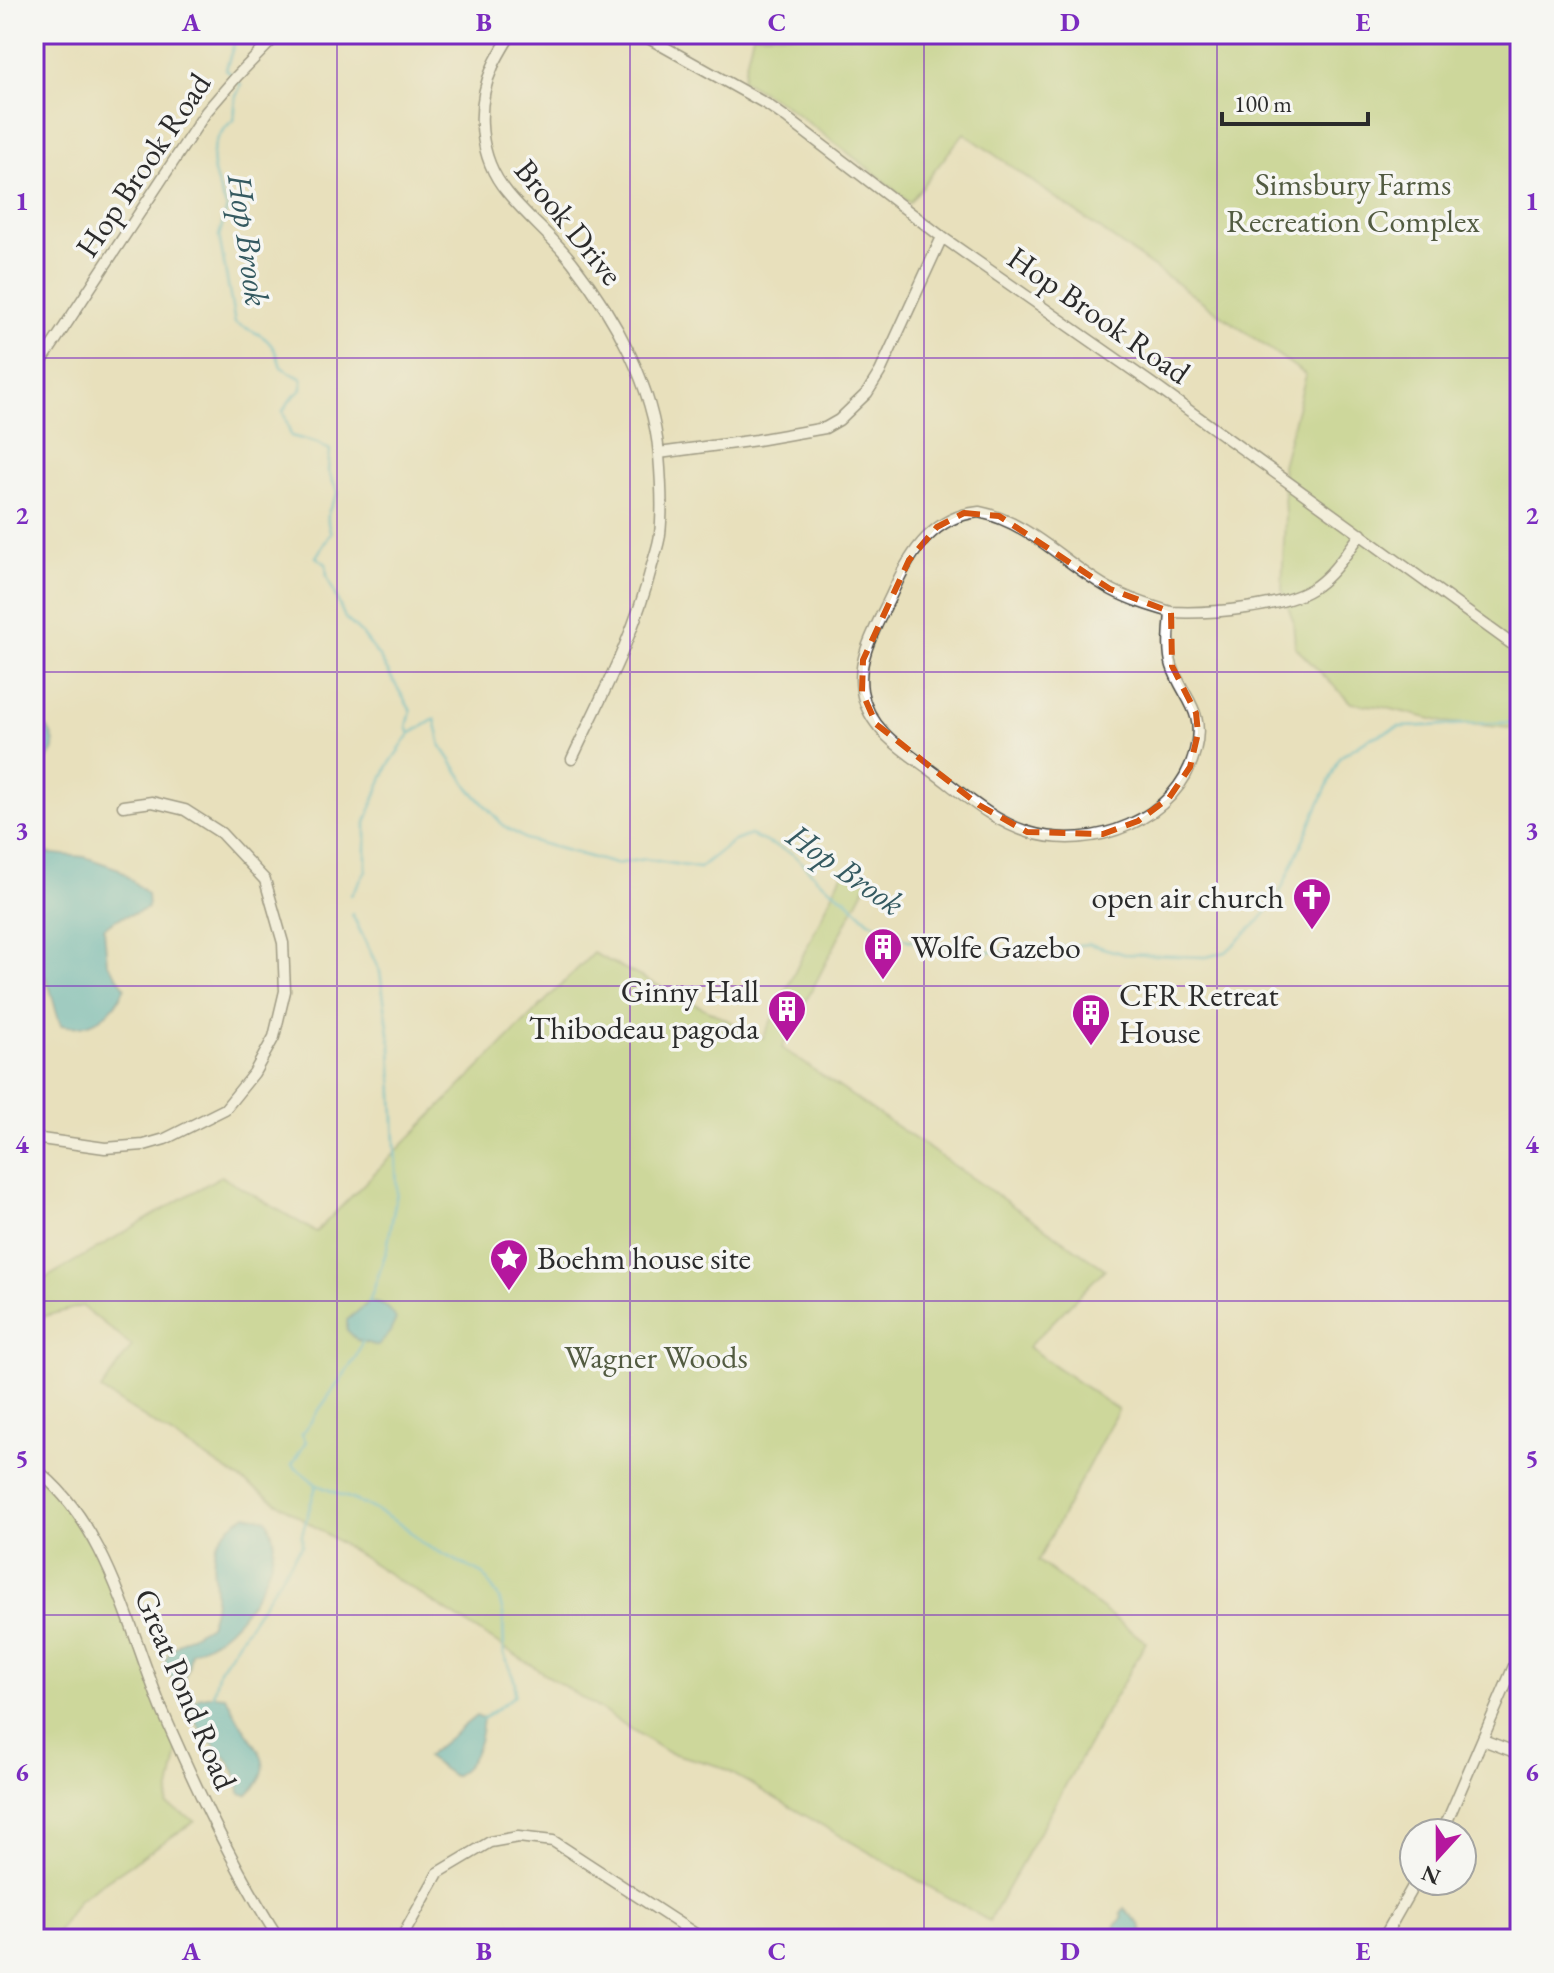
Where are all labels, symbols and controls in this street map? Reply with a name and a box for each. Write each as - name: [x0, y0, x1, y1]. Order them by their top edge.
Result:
- text: A: [181, 5, 201, 39]
- text: B: [476, 5, 492, 39]
- text: C: [768, 5, 786, 39]
- text: D: [1060, 5, 1080, 39]
- text: E: [1356, 5, 1371, 39]
- street label: Hop Brook Road: [66, 64, 221, 265]
- scale bar: [1222, 76, 1368, 126]
- text: 100 m: [1234, 88, 1292, 119]
- street label: Brook Drive: [505, 150, 633, 294]
- park label: Simsbury Farms Recreation Complex: [1226, 163, 1480, 242]
- water label: Hop Brook: [218, 170, 280, 309]
- text: 1: [15, 184, 29, 218]
- text: 1: [1525, 184, 1539, 218]
- street label: Hop Brook Road: [999, 236, 1199, 394]
- text: 2: [15, 498, 29, 532]
- text: 2: [1525, 498, 1539, 532]
- water label: Hop Brook: [778, 812, 913, 925]
- text: 3: [15, 813, 29, 847]
- text: 3: [1525, 813, 1539, 847]
- place label: open air church: [1092, 876, 1284, 918]
- church icon: open air church: [1291, 876, 1333, 931]
- building icon: Wolfe Gazebo: [862, 926, 904, 981]
- place label: Wolfe Gazebo: [911, 926, 1081, 968]
- place label: Ginny Hall Thibodeau pagoda: [529, 970, 759, 1049]
- place label: CFR Retreat House: [1119, 974, 1279, 1053]
- building icon: Ginny Hall Thibodeau pagoda: [766, 988, 808, 1043]
- building icon: CFR Retreat House: [1070, 992, 1112, 1047]
- text: 4: [15, 1127, 29, 1161]
- text: 4: [1525, 1127, 1539, 1161]
- place icon: Boehm house site: [488, 1237, 530, 1292]
- place label: Boehm house site: [537, 1237, 751, 1279]
- park label: Wagner Woods: [564, 1336, 748, 1378]
- text: 5: [15, 1441, 29, 1475]
- text: 5: [1525, 1441, 1539, 1475]
- street label: Great Pond Road: [125, 1582, 247, 1796]
- text: 6: [15, 1755, 29, 1789]
- text: 6: [1525, 1755, 1539, 1789]
- north arrow: [1398, 1817, 1478, 1897]
- text: N: [1417, 1858, 1445, 1892]
- text: A: [181, 1934, 201, 1968]
- text: B: [476, 1934, 492, 1968]
- text: C: [768, 1934, 786, 1968]
- text: D: [1060, 1934, 1080, 1968]
- text: E: [1356, 1934, 1371, 1968]

